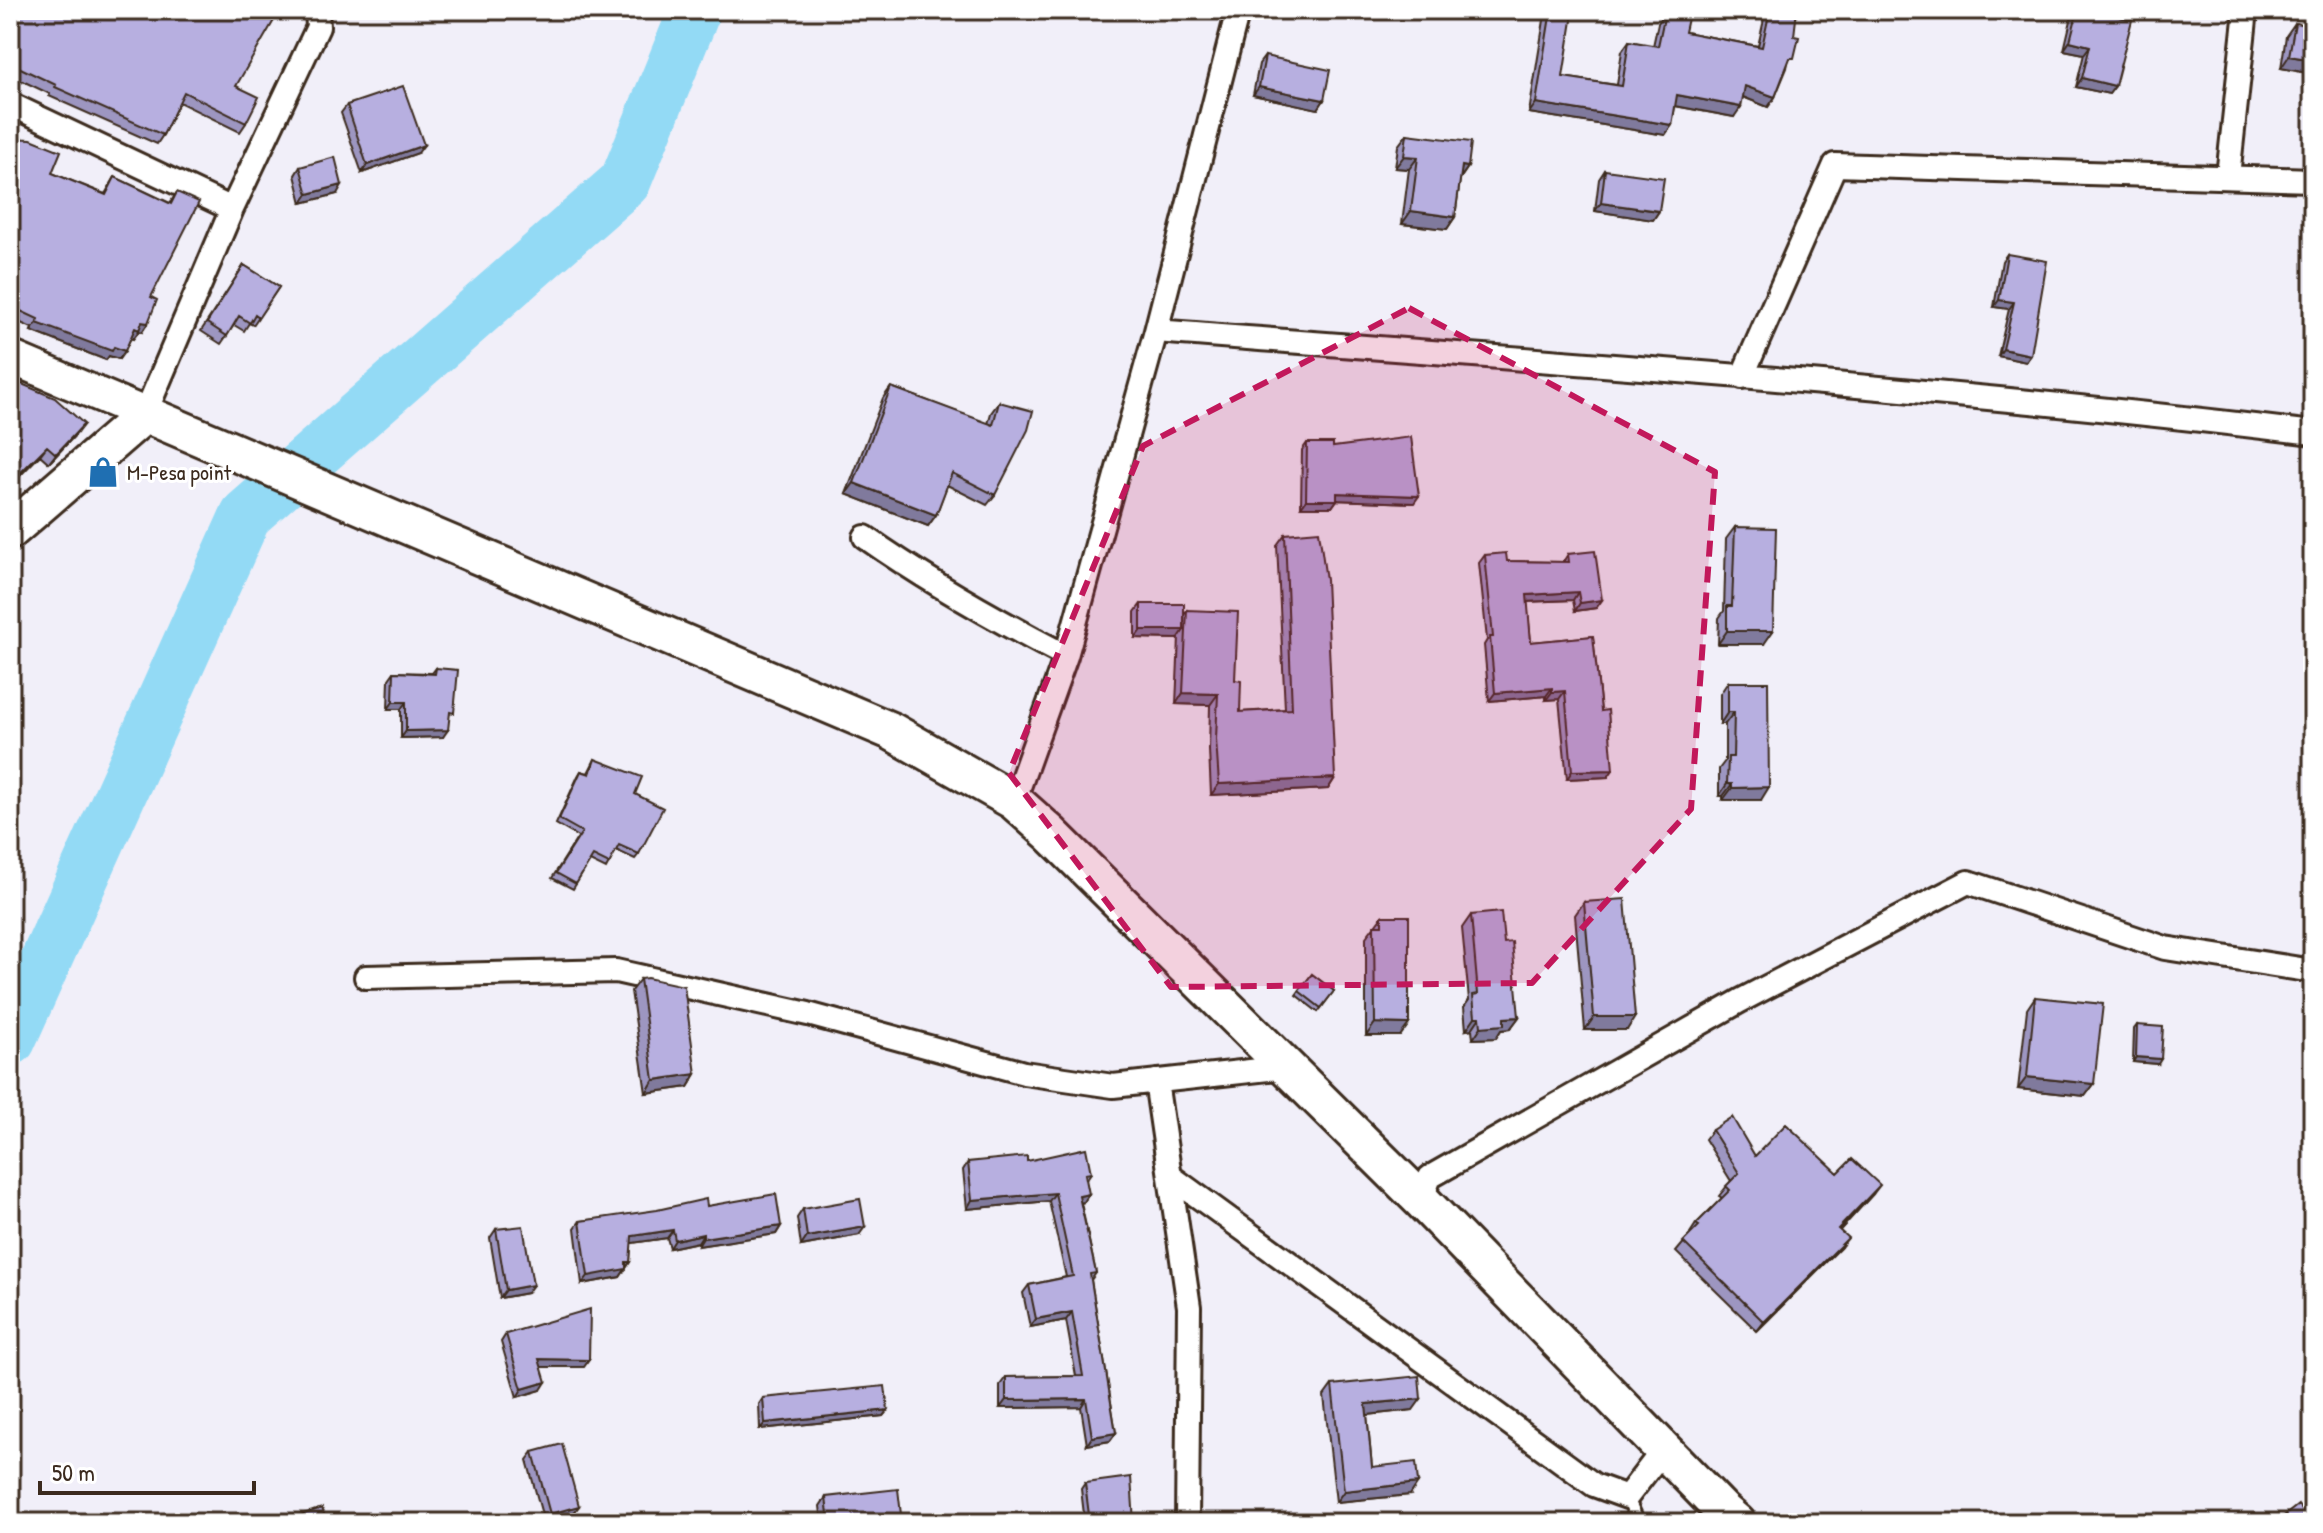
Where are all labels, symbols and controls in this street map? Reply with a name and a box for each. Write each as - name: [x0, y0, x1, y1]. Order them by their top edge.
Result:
- shop icon: M-Pesa point: [86, 455, 120, 489]
- place label: M-Pesa point: [127, 457, 232, 487]
- scale bar: [40, 1445, 254, 1495]
- text: 50 m: [52, 1456, 95, 1488]

